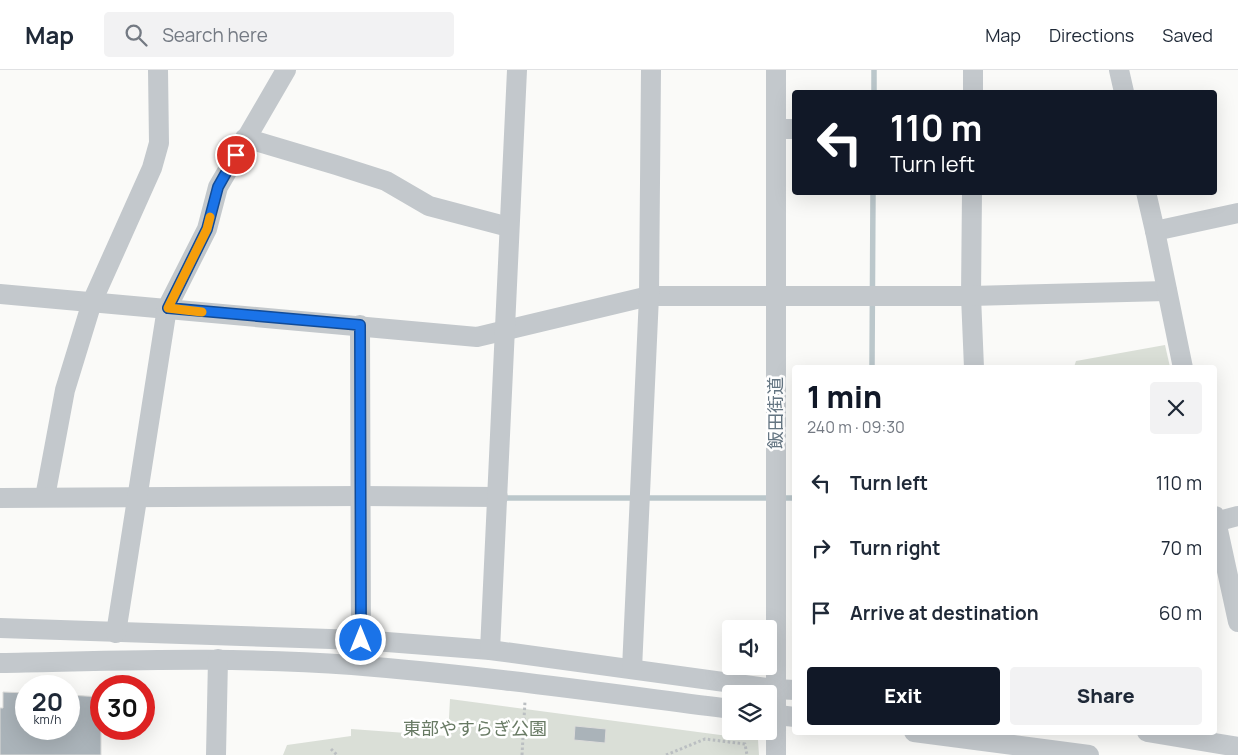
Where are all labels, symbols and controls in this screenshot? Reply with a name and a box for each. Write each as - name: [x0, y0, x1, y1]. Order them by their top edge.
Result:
- search box: [104, 12, 454, 57]
- text: Map: [25, 18, 74, 51]
- icon: search: [122, 21, 150, 49]
- text: Search here: [162, 22, 268, 48]
- text: Map: [985, 23, 1021, 47]
- text: Directions: [1049, 23, 1134, 47]
- text: Saved: [1162, 23, 1213, 47]
- text: 110 m: [890, 104, 982, 152]
- icon: left: [807, 110, 872, 175]
- pin: [215, 134, 257, 176]
- icon: arrive: [222, 141, 250, 169]
- text: Turn left: [890, 149, 975, 179]
- text: 1 min: [807, 376, 882, 417]
- street label: 飯田街道: [763, 377, 787, 449]
- button: close: [1150, 382, 1202, 434]
- text: 240 m · 09:30: [807, 416, 905, 438]
- icon: left: [807, 469, 835, 497]
- text: Turn left: [850, 470, 928, 496]
- text: 110 m: [1156, 470, 1202, 496]
- icon: right: [807, 534, 835, 562]
- text: Turn right: [850, 535, 940, 561]
- text: 70 m: [1161, 535, 1202, 561]
- icon: arrive: [807, 599, 835, 627]
- text: Arrive at destination: [850, 600, 1039, 626]
- text: 60 m: [1159, 600, 1202, 626]
- position arrow: [334, 613, 386, 665]
- map controls: [722, 620, 777, 740]
- button: sound: [722, 620, 777, 675]
- button: Exit: [807, 667, 1000, 725]
- button: Share: [1010, 667, 1202, 725]
- speed limit sign: 30: [90, 675, 155, 740]
- text: 20: [32, 684, 63, 719]
- button: layers: [722, 685, 777, 740]
- text: km/h: [34, 711, 61, 728]
- park label: 東部やすらぎ公園: [403, 716, 547, 740]

